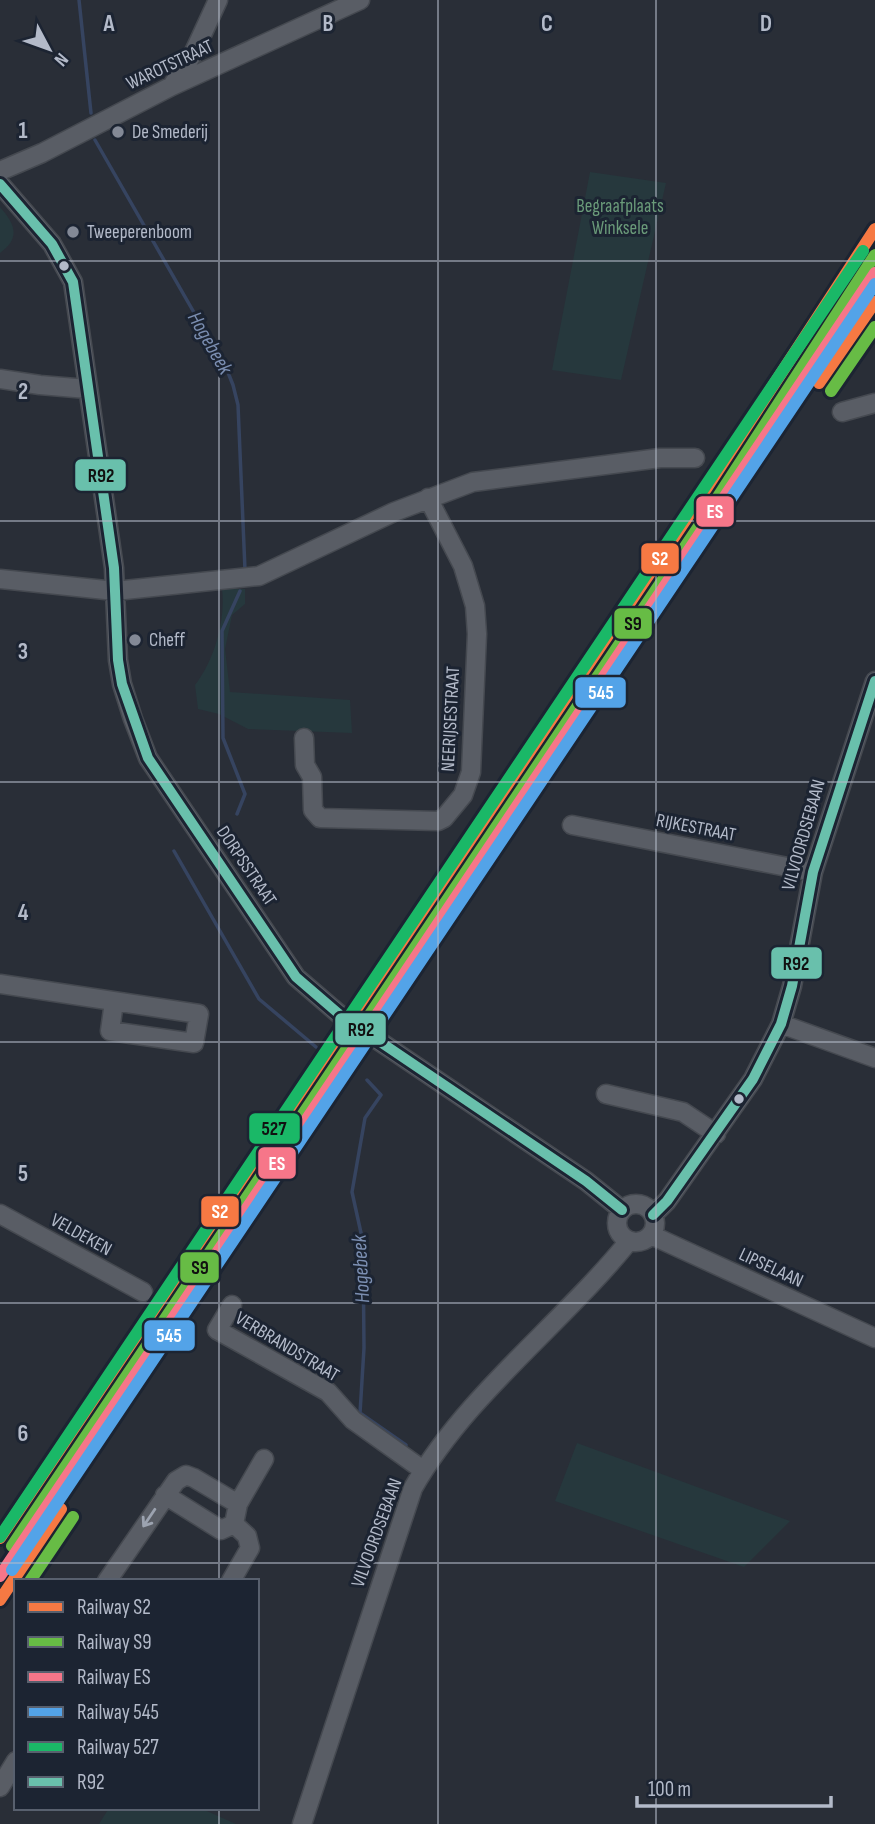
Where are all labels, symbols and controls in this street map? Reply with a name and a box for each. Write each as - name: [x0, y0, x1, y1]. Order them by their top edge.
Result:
- text: A: [103, 10, 116, 38]
- text: B: [323, 10, 334, 38]
- text: C: [541, 10, 553, 38]
- text: D: [760, 10, 772, 38]
- north arrow: [14, 14, 84, 84]
- street label: WAROTSTRAAT: [123, 35, 217, 95]
- text: N: [49, 48, 73, 71]
- text: 1: [18, 117, 28, 145]
- place label: De Smederij: [132, 121, 208, 144]
- marker: De Smederij: [110, 124, 126, 140]
- park label: Begraafplaats Winksele: [576, 195, 664, 240]
- place label: Tweeperenboom: [87, 221, 192, 244]
- marker: Tweeperenboom: [65, 224, 81, 240]
- unlabelled marker: [57, 259, 71, 273]
- water label: Hogebeek: [182, 307, 239, 380]
- text: 2: [18, 378, 28, 406]
- line badge: R92: [74, 458, 127, 492]
- text: R92: [88, 465, 114, 488]
- line badge: ES: [695, 495, 735, 528]
- text: ES: [707, 501, 723, 524]
- line badge: S2: [640, 542, 680, 575]
- text: S2: [652, 548, 668, 571]
- line badge: S9: [613, 607, 653, 640]
- text: S9: [624, 613, 642, 636]
- place label: Cheff: [149, 629, 185, 652]
- marker: Cheff: [127, 632, 143, 648]
- text: 3: [18, 638, 28, 666]
- street label: NEERIJSESTRAAT: [437, 665, 465, 772]
- line badge: 545: [574, 676, 627, 709]
- text: 545: [588, 682, 614, 705]
- street label: VILVOORDSEBAAN: [777, 777, 831, 893]
- street label: RIJKESTRAAT: [654, 809, 738, 847]
- street label: DORPSSTRAAT: [211, 822, 281, 910]
- text: 4: [18, 899, 29, 927]
- line badge: R92: [770, 946, 823, 980]
- text: R92: [783, 953, 809, 976]
- line badge: R92: [334, 1012, 387, 1046]
- text: R92: [348, 1019, 374, 1042]
- unlabelled marker: [732, 1092, 746, 1106]
- line badge: 527: [248, 1112, 301, 1145]
- text: 527: [262, 1118, 287, 1141]
- line badge: ES: [257, 1146, 297, 1180]
- text: ES: [269, 1153, 285, 1176]
- text: 5: [18, 1160, 28, 1188]
- line badge: S2: [200, 1195, 240, 1228]
- text: S2: [212, 1201, 228, 1224]
- street label: VELDEKEN: [46, 1209, 116, 1261]
- water label: Hogebeek: [347, 1233, 375, 1304]
- street label: LIPSELAAN: [735, 1243, 807, 1293]
- line badge: S9: [179, 1251, 220, 1284]
- text: S9: [191, 1257, 209, 1280]
- street label: VERBRANDSTRAAT: [231, 1307, 343, 1387]
- line badge: 545: [143, 1319, 196, 1352]
- text: 545: [156, 1325, 182, 1348]
- text: 6: [18, 1420, 28, 1448]
- street label: VILVOORDSEBAAN: [347, 1475, 407, 1591]
- one-way arrow: [142, 1508, 156, 1527]
- legend: [14, 1579, 259, 1810]
- text: Railway S2: [77, 1595, 151, 1620]
- text: Railway S9: [77, 1630, 152, 1655]
- text: Railway ES: [77, 1665, 151, 1690]
- text: Railway 545: [77, 1700, 159, 1725]
- text: Railway 527: [77, 1735, 159, 1760]
- scale bar: [637, 1764, 831, 1808]
- text: R92: [77, 1770, 105, 1795]
- text: 100 m: [648, 1777, 691, 1802]

